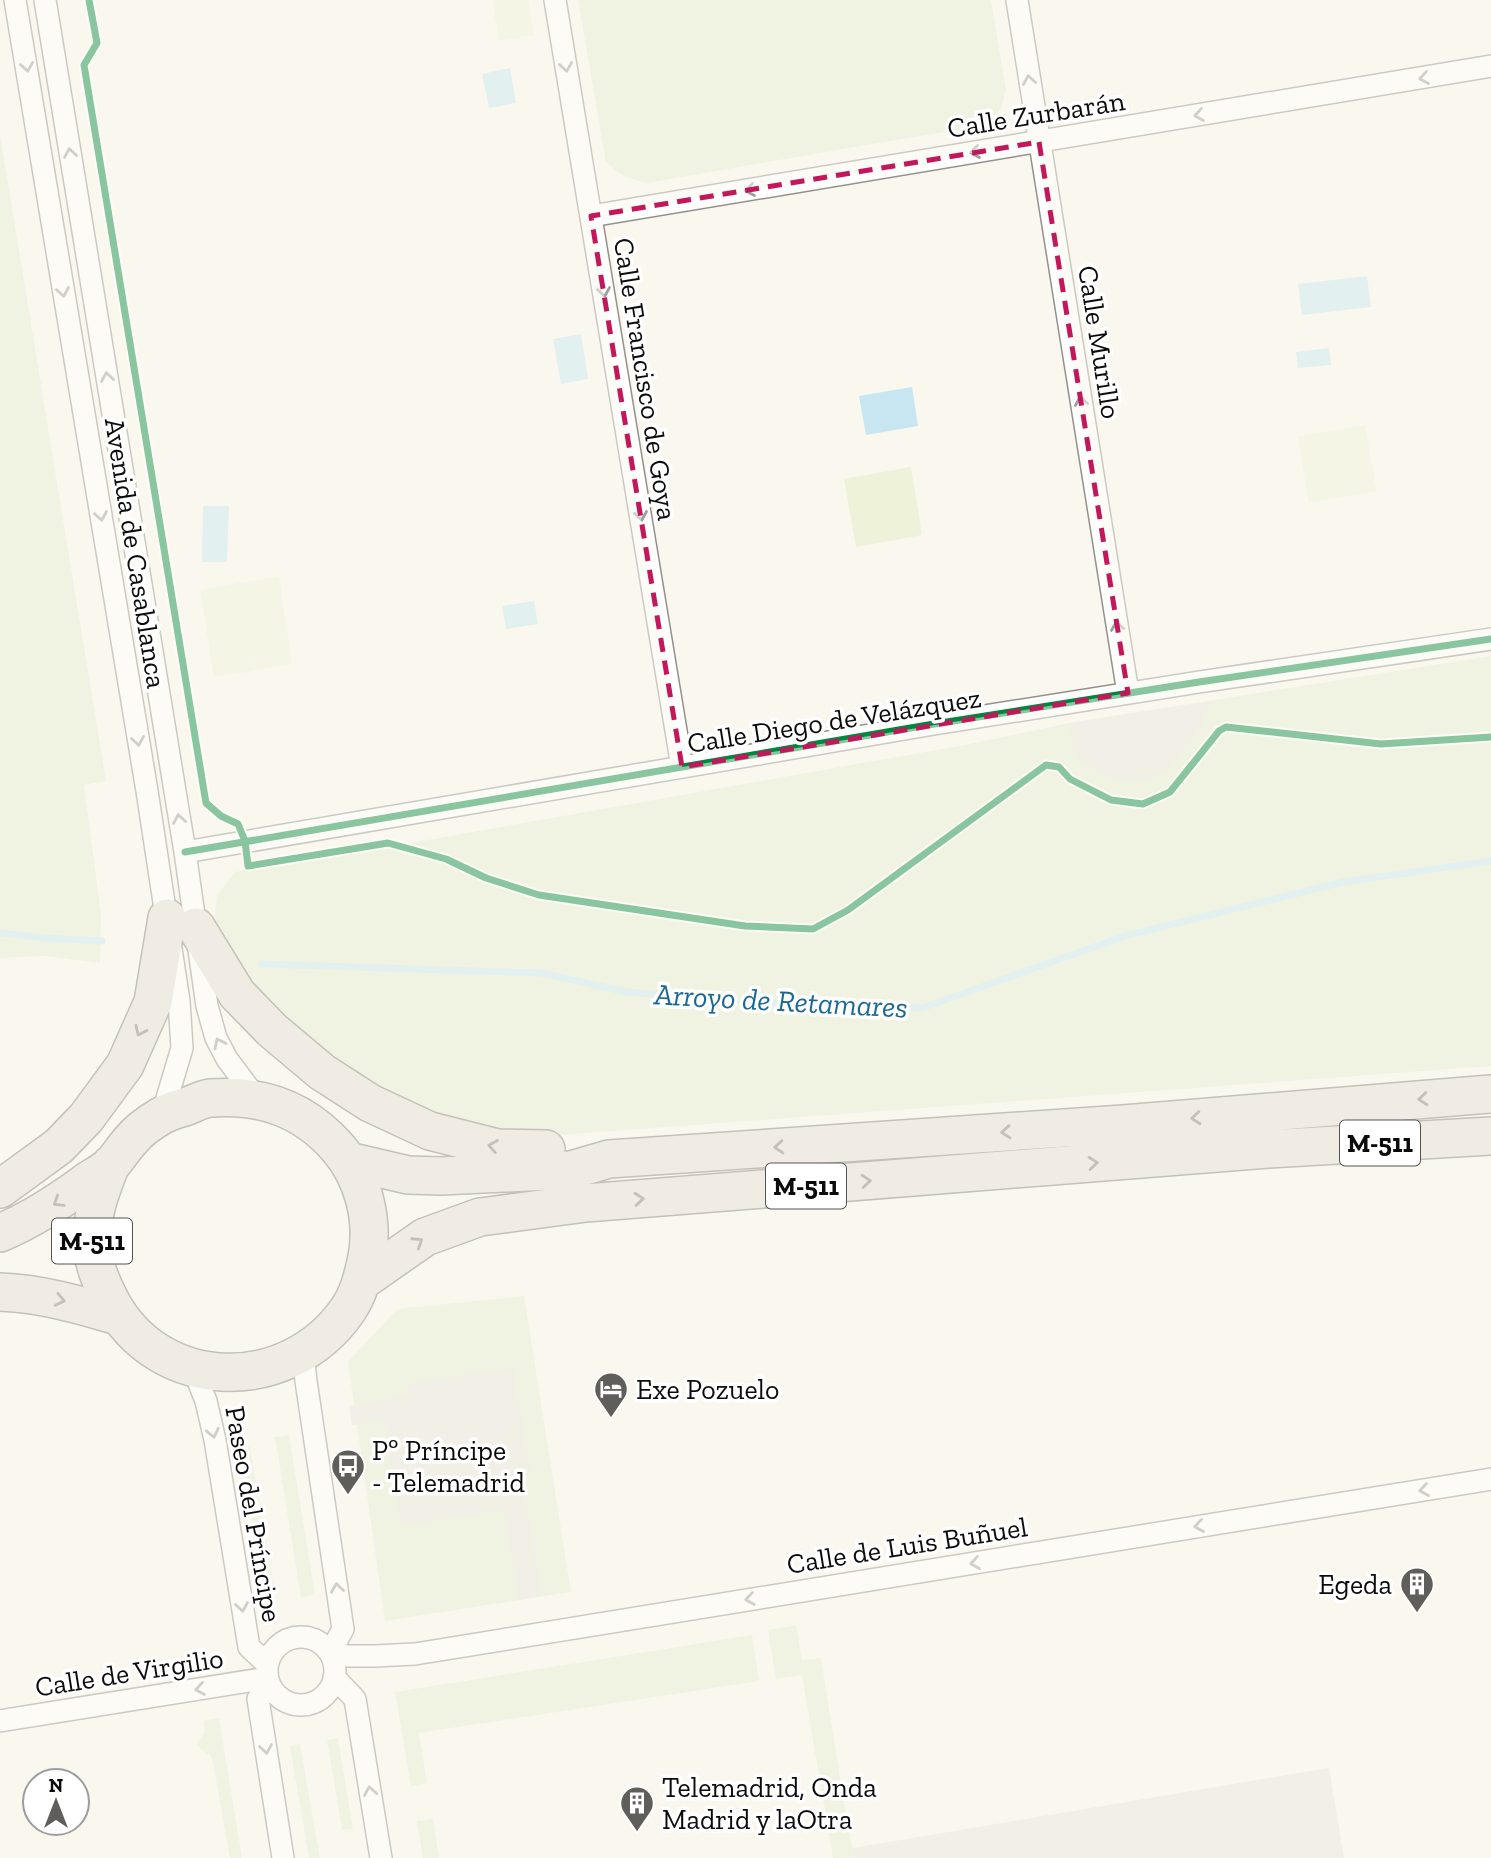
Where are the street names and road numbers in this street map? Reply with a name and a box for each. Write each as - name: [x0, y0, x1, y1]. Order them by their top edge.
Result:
- street label: Calle Zurbarán: [945, 84, 1127, 145]
- street label: Calle Francisco de Goya: [607, 235, 684, 523]
- street label: Calle Murillo: [1071, 263, 1128, 421]
- street label: Avenida de Casablanca: [98, 415, 173, 691]
- street label: Calle Diego de Velázquez: [685, 681, 983, 760]
- road number: M-511: [1340, 1120, 1420, 1166]
- road number: M-511: [766, 1163, 846, 1208]
- road number: M-511: [52, 1218, 132, 1264]
- street label: Paseo del Príncipe: [218, 1403, 289, 1625]
- street label: Calle de Luis Buñuel: [784, 1510, 1030, 1581]
- street label: Calle de Virgilio: [33, 1641, 225, 1704]

